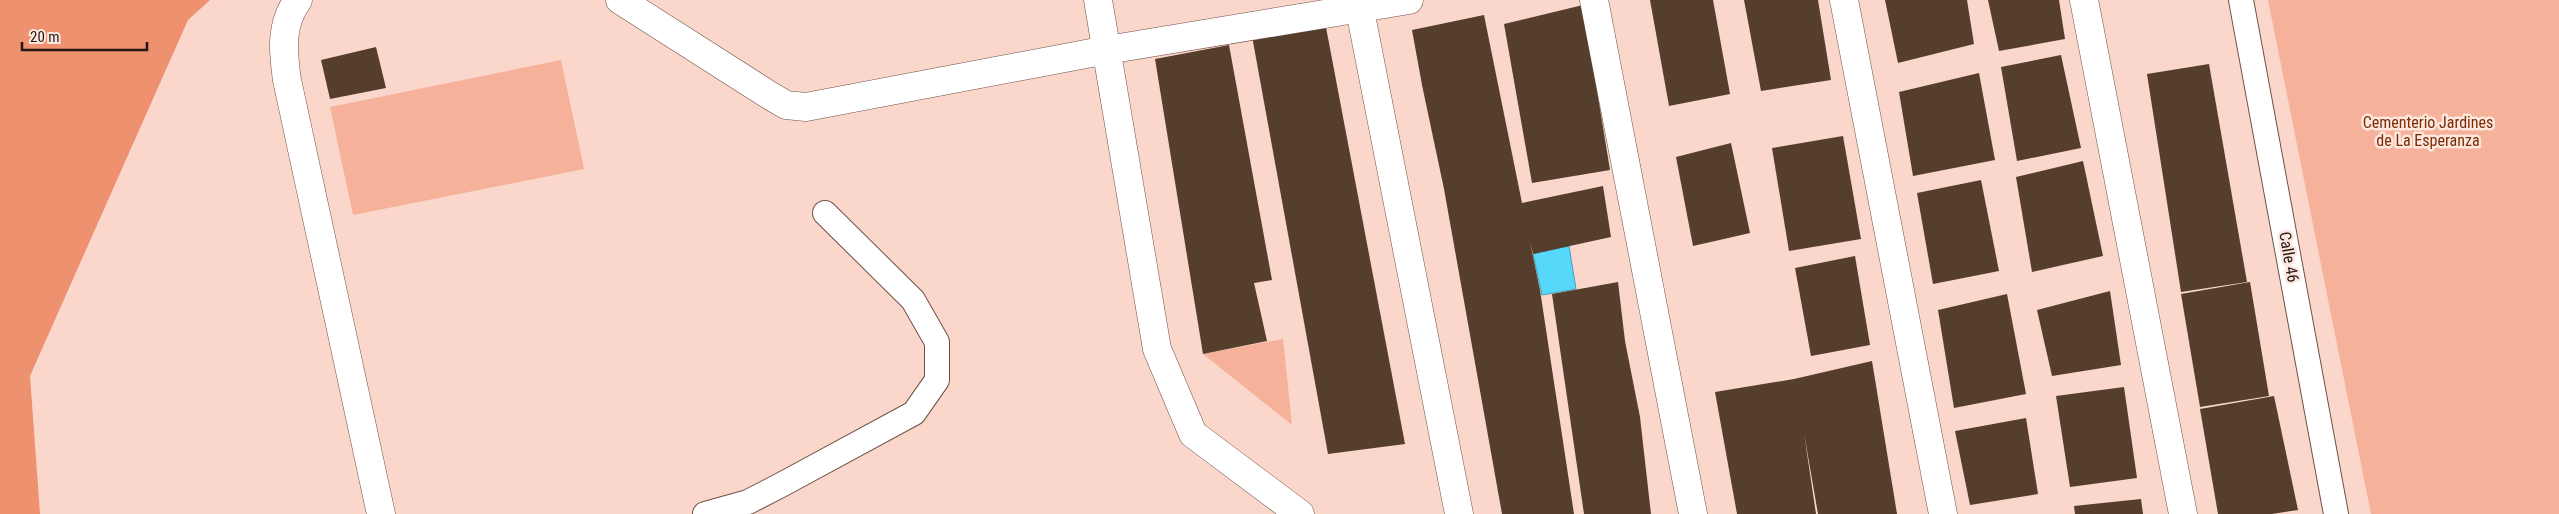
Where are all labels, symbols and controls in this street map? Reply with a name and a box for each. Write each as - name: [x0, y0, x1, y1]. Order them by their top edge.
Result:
- scale bar: [22, 20, 148, 52]
- text: 20 m: [30, 28, 60, 46]
- park label: Cementerio Jardines de La Esperanza: [2363, 113, 2493, 150]
- street label: Calle 46: [2275, 230, 2303, 284]

